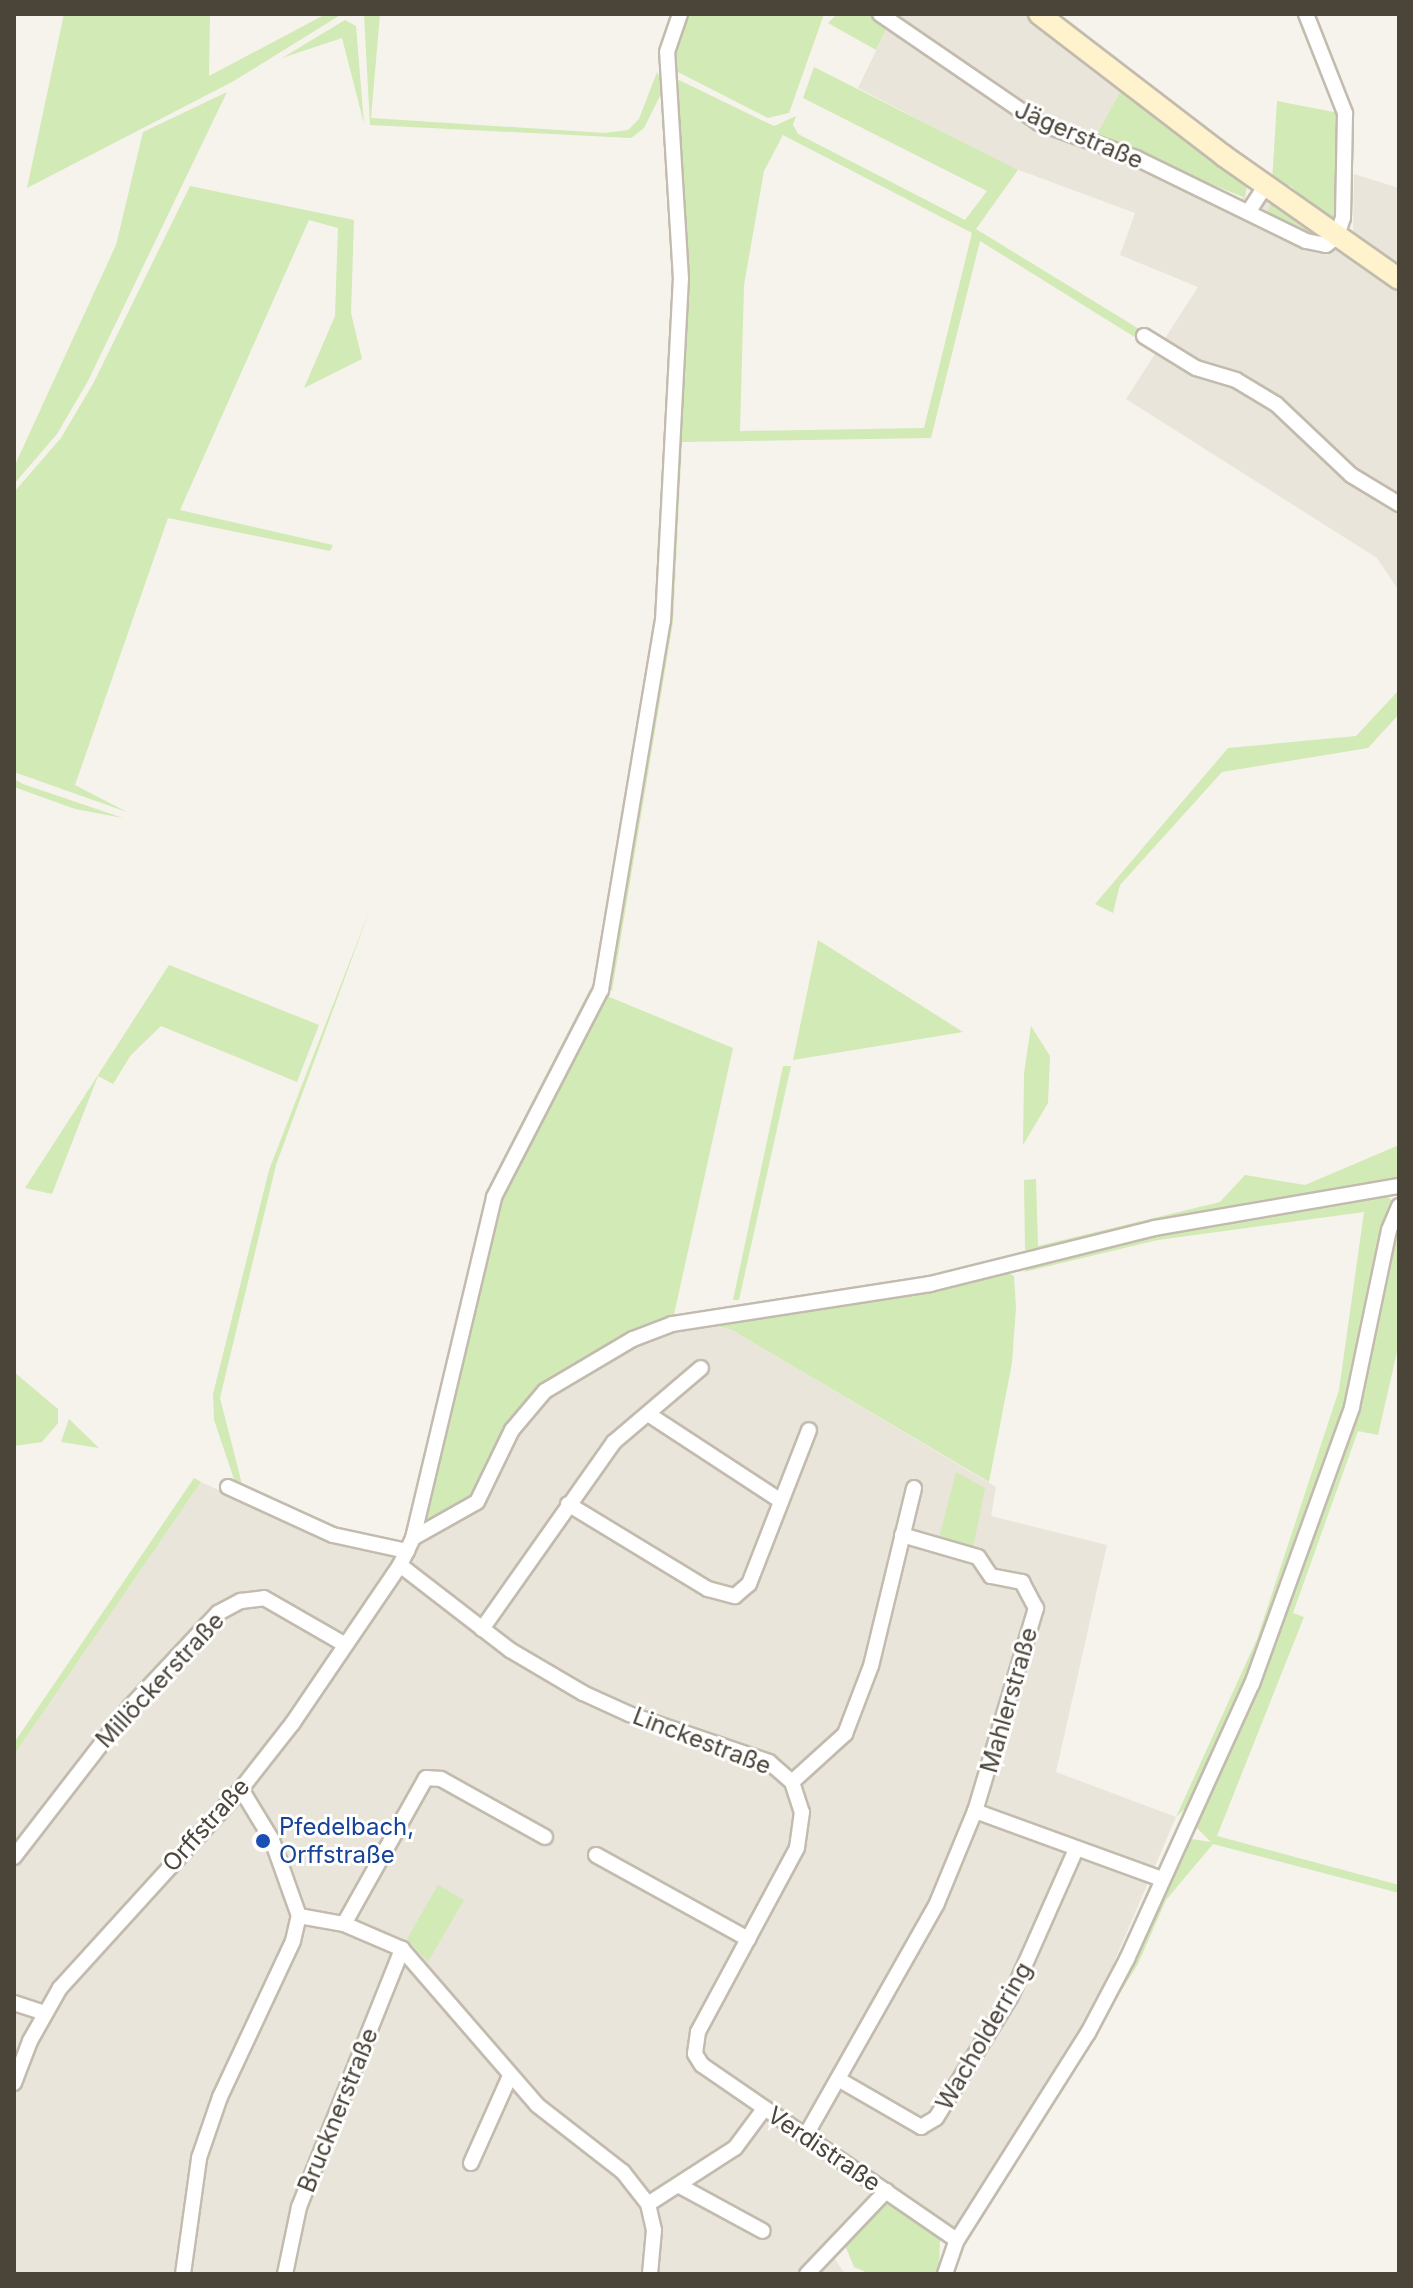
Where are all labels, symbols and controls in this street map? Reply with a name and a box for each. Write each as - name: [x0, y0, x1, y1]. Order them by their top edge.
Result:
- street label: Jägerstraße: [1010, 95, 1148, 175]
- street label: Millöckerstraße: [90, 1606, 230, 1754]
- street label: Mahlerstraße: [974, 1624, 1044, 1776]
- street label: Linckestraße: [629, 1701, 775, 1781]
- street label: Orffstraße: [157, 1772, 255, 1878]
- place label: Pfedelbach, Orffstraße: [279, 1813, 414, 1869]
- marker: Pfedelbach, Orffstraße: [254, 1832, 272, 1850]
- street label: Wacholderring: [930, 1957, 1038, 2115]
- street label: Brucknerstraße: [292, 2024, 384, 2196]
- street label: Verdistraße: [762, 2101, 886, 2197]

